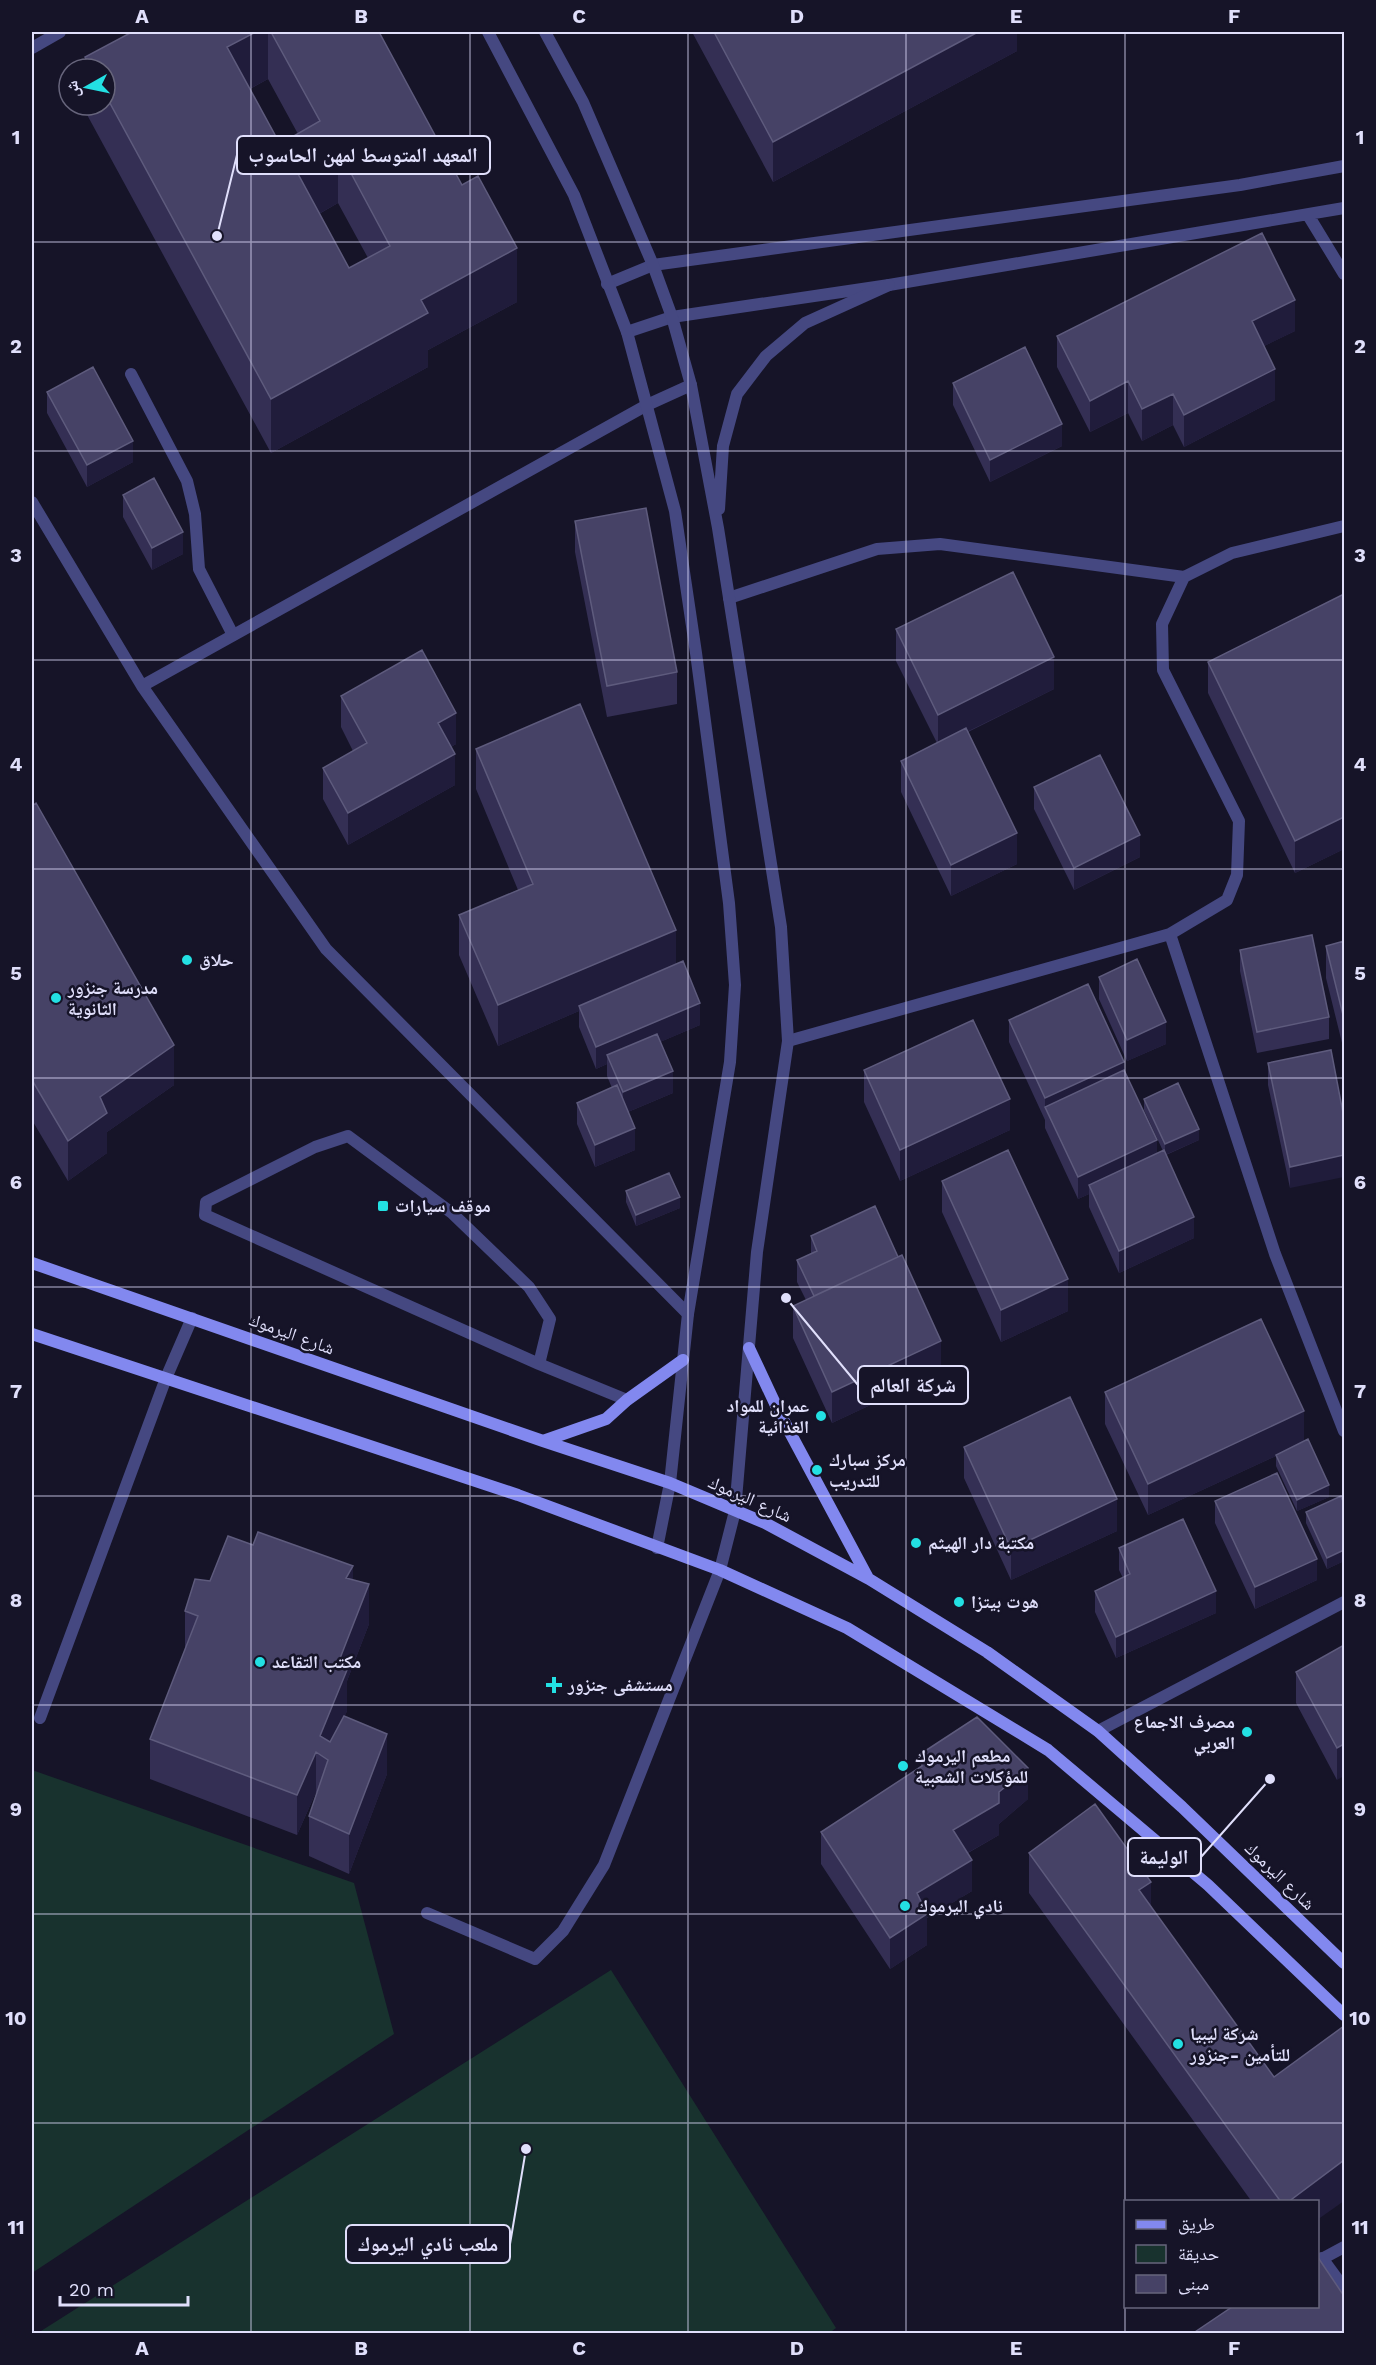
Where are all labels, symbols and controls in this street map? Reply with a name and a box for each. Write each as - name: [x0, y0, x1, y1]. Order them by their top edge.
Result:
- text: A: [135, 4, 149, 28]
- text: B: [354, 4, 368, 28]
- text: C: [572, 4, 586, 28]
- text: D: [790, 4, 804, 28]
- text: E: [1010, 4, 1022, 28]
- text: F: [1228, 4, 1240, 28]
- north arrow: [57, 57, 117, 117]
- text: ش: [62, 79, 83, 99]
- text: 1: [12, 125, 20, 149]
- text: 1: [1356, 125, 1364, 149]
- callout: المعهد المتوسط لمهن الحاسوب: [237, 136, 490, 174]
- text: المعهد المتوسط لمهن الحاسوب: [248, 143, 478, 168]
- text: 2: [10, 334, 22, 358]
- text: 2: [1354, 334, 1366, 358]
- text: 3: [10, 543, 22, 567]
- text: 3: [1354, 543, 1366, 567]
- text: 4: [10, 752, 23, 776]
- text: 4: [1354, 752, 1367, 776]
- place label: حلاق: [199, 949, 234, 971]
- marker: حلاق: [180, 953, 194, 967]
- text: 5: [10, 961, 22, 985]
- text: 5: [1354, 961, 1366, 985]
- place label: مدرسة جنزور الثانوية: [67, 977, 158, 1019]
- marker: مدرسة جنزور الثانوية: [49, 991, 63, 1005]
- text: 6: [10, 1170, 22, 1194]
- text: 6: [1354, 1170, 1366, 1194]
- place label: موقف سيارات: [395, 1195, 491, 1216]
- marker: موقف سيارات: [376, 1199, 390, 1213]
- street label: شارع اليرموك: [246, 1308, 338, 1360]
- callout: شركة العالم: [858, 1366, 968, 1404]
- text: شركة العالم: [870, 1373, 956, 1399]
- text: 7: [10, 1379, 22, 1403]
- text: 7: [1354, 1379, 1366, 1403]
- place label: عمران للمواد الغذائية: [727, 1395, 809, 1437]
- marker: عمران للمواد الغذائية: [814, 1409, 828, 1423]
- place label: مركز سبارك للتدريب: [829, 1449, 906, 1492]
- marker: مركز سبارك للتدريب: [810, 1463, 824, 1477]
- street label: شارع اليرموك: [705, 1471, 795, 1527]
- place label: مكتبة دار الهيثم: [928, 1532, 1034, 1555]
- marker: مكتبة دار الهيثم: [909, 1536, 923, 1550]
- text: 8: [10, 1588, 22, 1612]
- text: 8: [1354, 1588, 1366, 1612]
- place label: هوت بيتزا: [971, 1591, 1039, 1613]
- marker: هوت بيتزا: [952, 1595, 966, 1609]
- place label: مكتب التقاعد: [272, 1651, 361, 1673]
- marker: مكتب التقاعد: [253, 1655, 267, 1669]
- place label: مستشفى جنزور: [567, 1674, 673, 1696]
- marker: مستشفى جنزور: [545, 1676, 563, 1694]
- place label: مصرف الاجماع العربي: [1134, 1711, 1235, 1757]
- marker: مصرف الاجماع العربي: [1240, 1725, 1254, 1739]
- place label: مطعم اليرموك للمؤكلات الشعبية: [915, 1745, 1028, 1788]
- marker: مطعم اليرموك للمؤكلات الشعبية: [896, 1759, 910, 1773]
- text: 9: [10, 1797, 22, 1821]
- text: 9: [1354, 1797, 1366, 1821]
- street label: شارع اليرموك: [1240, 1837, 1320, 1915]
- callout: الوليمة: [1128, 1838, 1201, 1876]
- text: الوليمة: [1140, 1845, 1188, 1869]
- place label: نادي اليرموك: [917, 1895, 1003, 1920]
- marker: نادي اليرموك: [898, 1899, 912, 1913]
- text: 10: [5, 2006, 27, 2030]
- text: 10: [1349, 2006, 1371, 2030]
- place label: شركة ليبيا للتأمين -جنزور: [1189, 2023, 1290, 2066]
- marker: شركة ليبيا للتأمين -جنزور: [1171, 2037, 1185, 2051]
- legend: [1124, 2200, 1319, 2308]
- text: طريق: [1178, 2213, 1215, 2235]
- text: 11: [7, 2215, 25, 2239]
- text: 11: [1351, 2215, 1369, 2239]
- callout: ملعب نادي اليرموك: [346, 2225, 510, 2263]
- text: ملعب نادي اليرموك: [358, 2232, 498, 2260]
- text: حديقة: [1178, 2243, 1219, 2264]
- scale bar: [60, 2269, 188, 2307]
- text: مبنى: [1178, 2273, 1209, 2295]
- text: 20 m: [69, 2279, 114, 2300]
- text: A: [135, 2336, 149, 2360]
- text: B: [354, 2336, 368, 2360]
- text: C: [572, 2336, 586, 2360]
- text: D: [790, 2336, 804, 2360]
- text: E: [1010, 2336, 1022, 2360]
- text: F: [1228, 2336, 1240, 2360]

